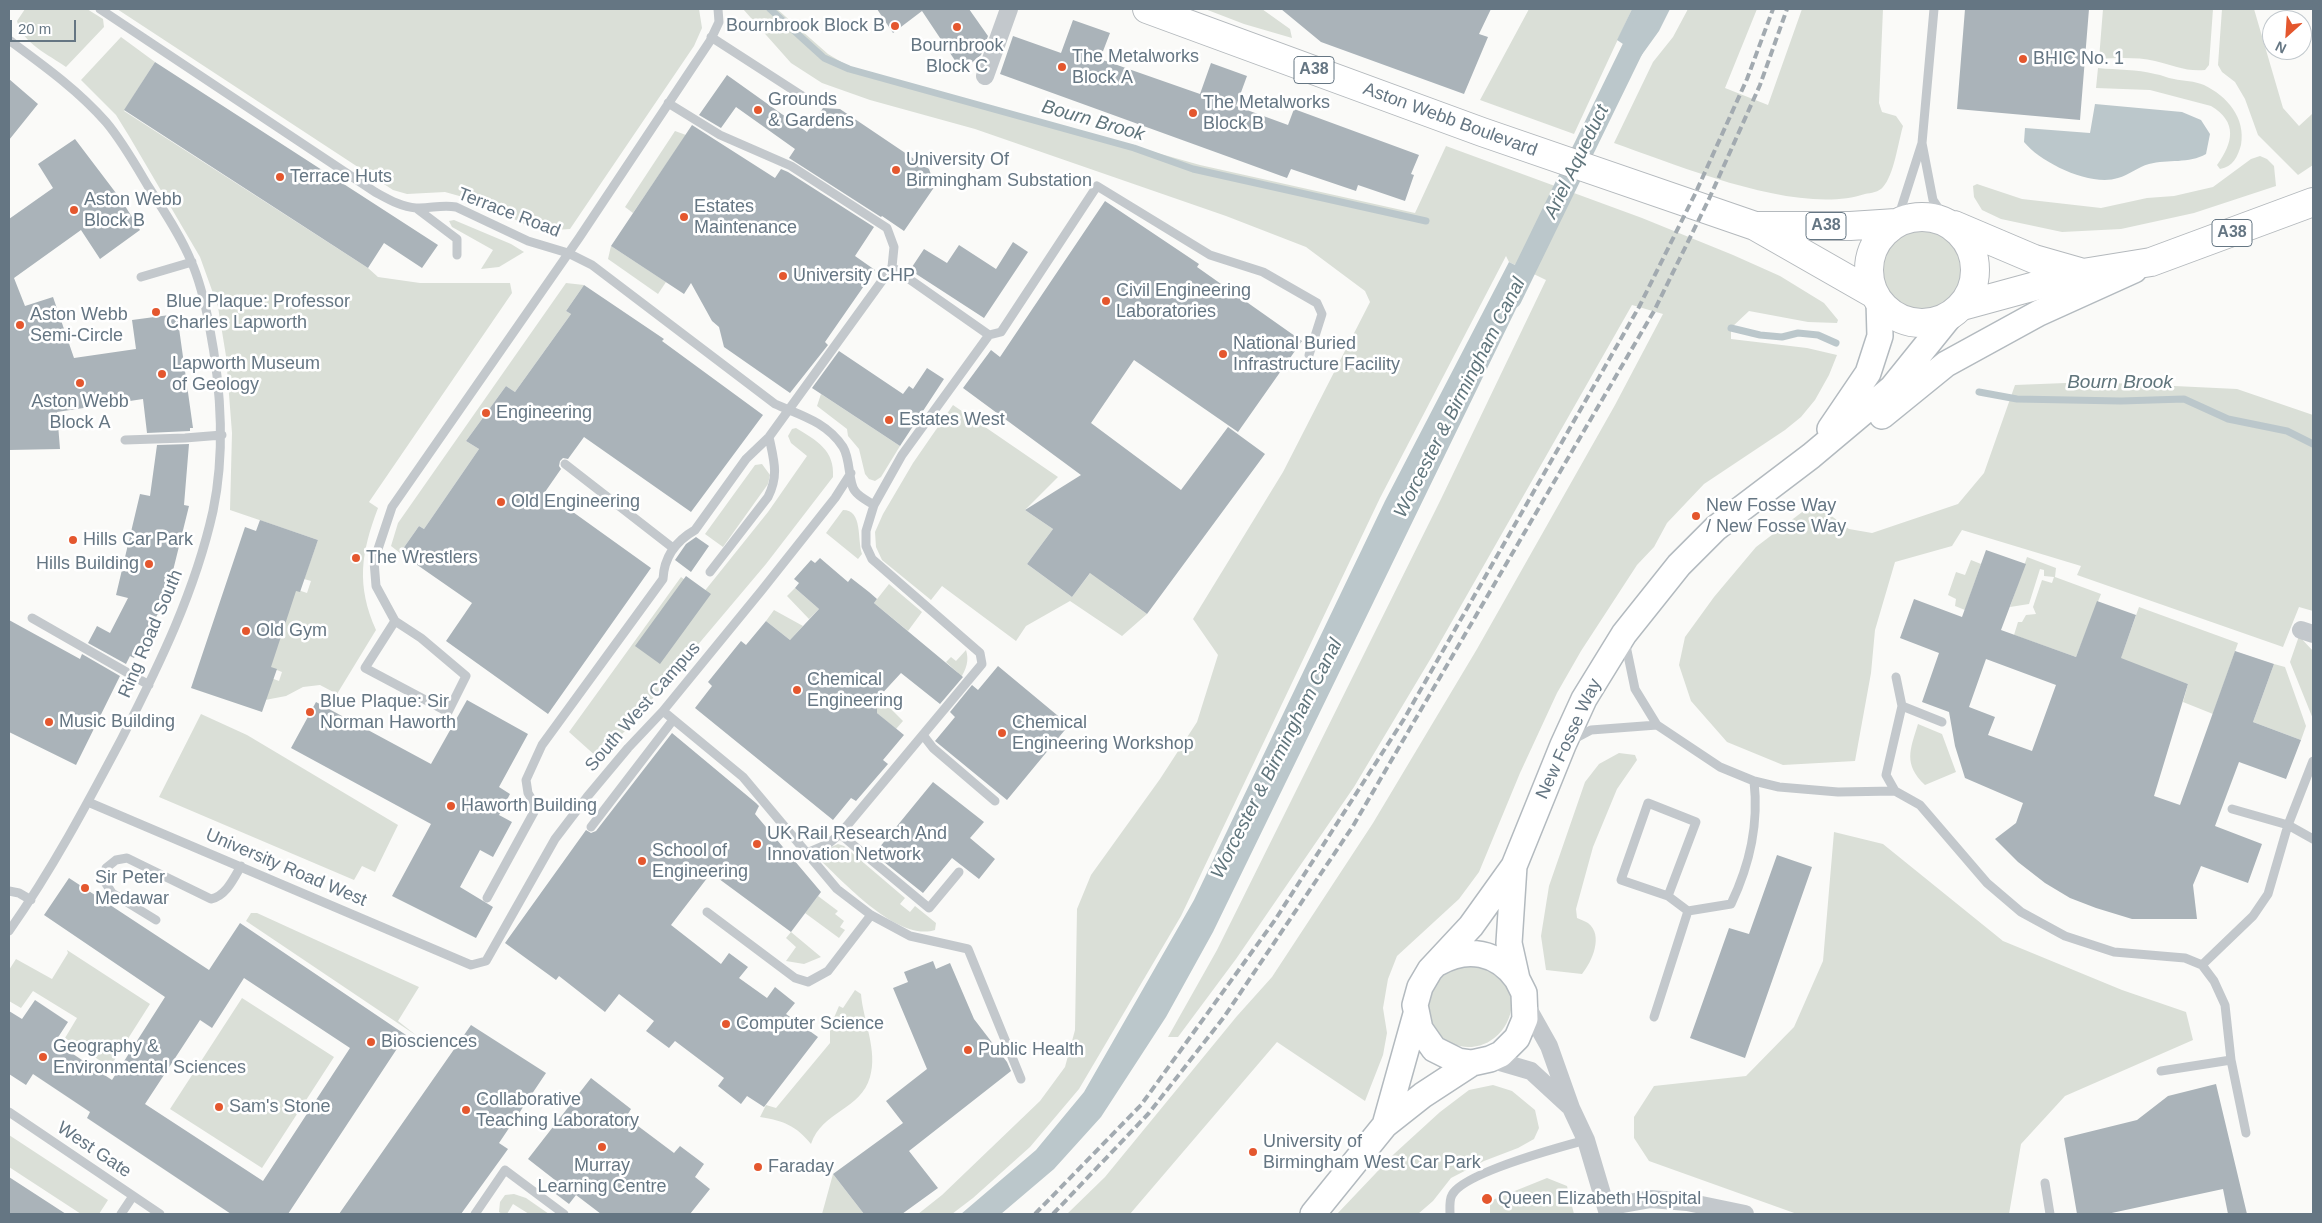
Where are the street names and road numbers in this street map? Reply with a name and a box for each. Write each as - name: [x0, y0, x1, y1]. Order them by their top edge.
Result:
- road number: A38: [1294, 56, 1334, 84]
- street label: Aston Webb Boulevard: [1360, 78, 1540, 162]
- street label: Terrace Road: [455, 184, 563, 242]
- road number: A38: [1806, 212, 1846, 240]
- road number: A38: [2212, 220, 2252, 247]
- street label: Ring Road South: [114, 567, 188, 701]
- street label: South West Campus: [581, 638, 705, 776]
- street label: New Fosse Way: [1532, 675, 1606, 803]
- street label: University Road West: [202, 824, 370, 912]
- street label: West Gate: [53, 1117, 135, 1183]

